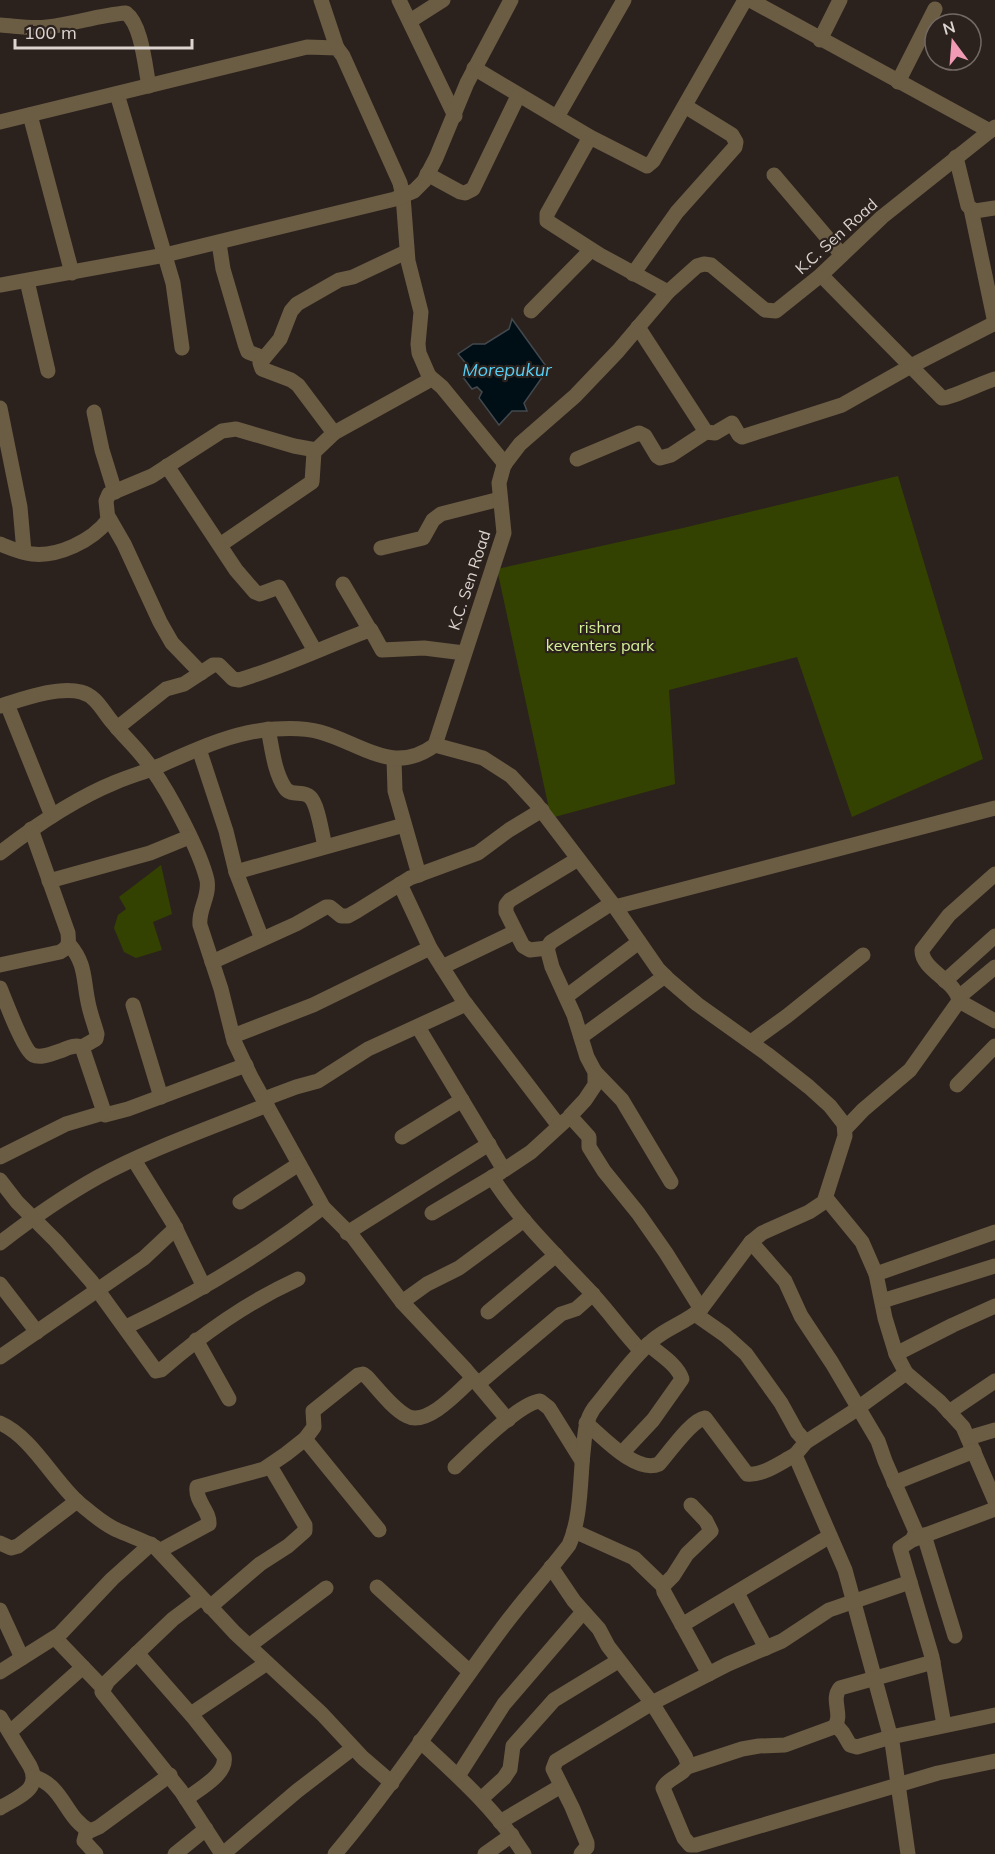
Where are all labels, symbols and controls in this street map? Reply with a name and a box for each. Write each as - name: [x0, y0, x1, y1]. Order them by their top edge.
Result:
- scale bar: [15, 12, 192, 50]
- north arrow: [923, 12, 983, 72]
- text: N: [940, 16, 957, 39]
- text: 100 m: [24, 21, 77, 44]
- street label: K.C. Sen Road: [791, 194, 881, 278]
- water label: Morepukur: [462, 358, 553, 381]
- street label: K.C. Sen Road: [443, 528, 495, 632]
- park label: rishra keventers park: [546, 617, 655, 655]

